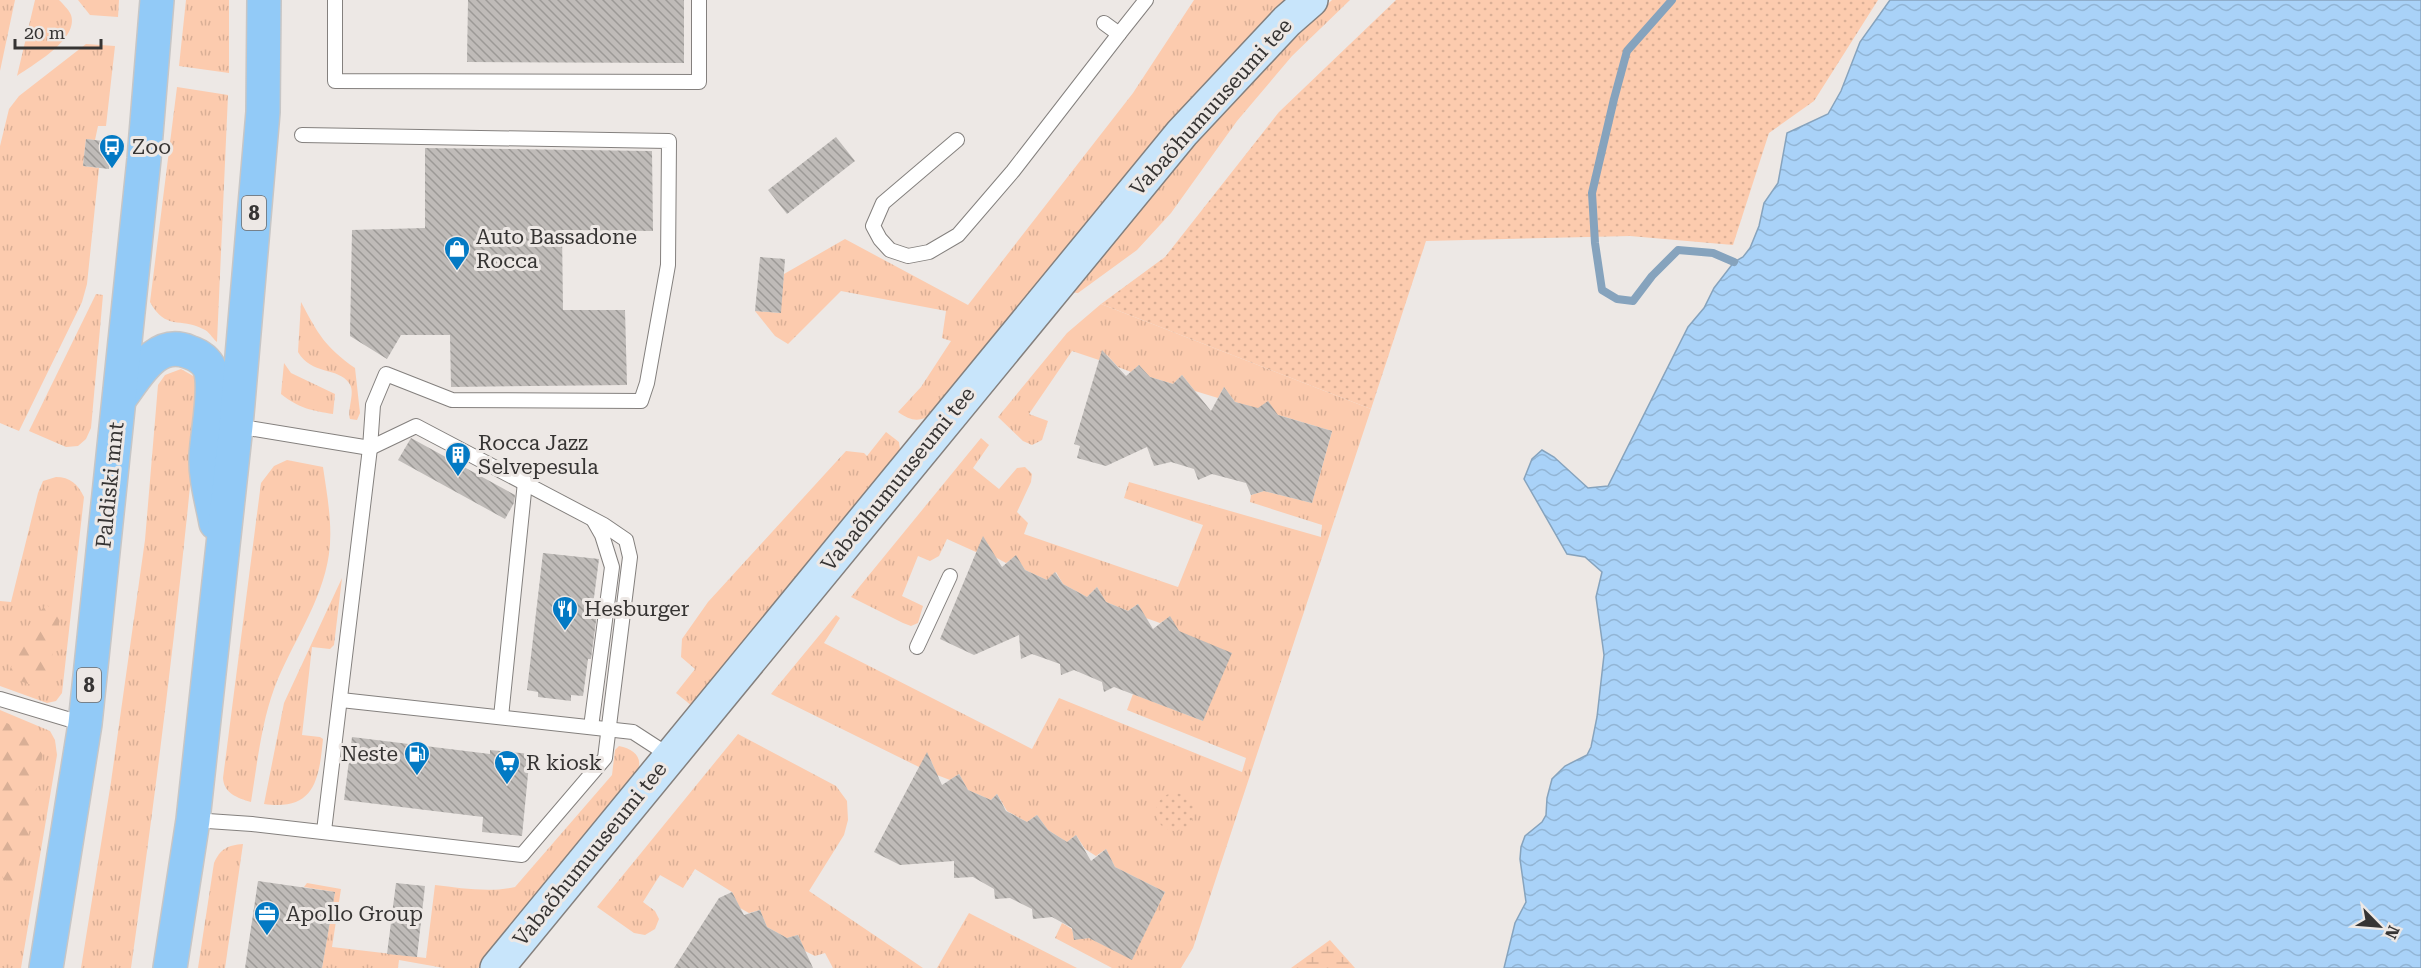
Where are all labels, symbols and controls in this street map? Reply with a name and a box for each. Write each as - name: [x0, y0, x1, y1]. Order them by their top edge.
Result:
- scale bar: [15, 12, 100, 50]
- street label: Vabaõhumuuseumi tee: [1125, 13, 1297, 201]
- text: 20 m: [24, 22, 65, 43]
- bus stop icon: Zoo: [97, 132, 127, 170]
- place label: Zoo: [132, 135, 171, 159]
- road number: 8: [242, 196, 266, 230]
- place label: Auto Bassadone Rocca: [476, 225, 637, 273]
- shop icon: Auto Bassadone Rocca: [442, 234, 472, 272]
- street label: Vabaõhumuuseumi tee: [816, 382, 980, 576]
- street label: Paldiski mnt: [91, 420, 129, 549]
- place label: Rocca Jazz Selvepesula: [478, 431, 599, 479]
- building icon: Rocca Jazz Selvepesula: [443, 440, 473, 478]
- restaurant icon: Hesburger: [550, 594, 580, 632]
- place label: Hesburger: [584, 597, 690, 621]
- road number: 8: [77, 668, 101, 702]
- fuel station icon: Neste: [402, 739, 432, 777]
- place label: Neste: [341, 742, 398, 766]
- supermarket icon: R kiosk: [492, 748, 522, 786]
- place label: R kiosk: [526, 751, 602, 775]
- street label: Vabaõhumuuseumi tee: [508, 757, 672, 951]
- north arrow: [2349, 896, 2409, 956]
- office icon: Apollo Group: [252, 899, 282, 937]
- place label: Apollo Group: [286, 902, 423, 926]
- text: N: [2381, 923, 2403, 942]

